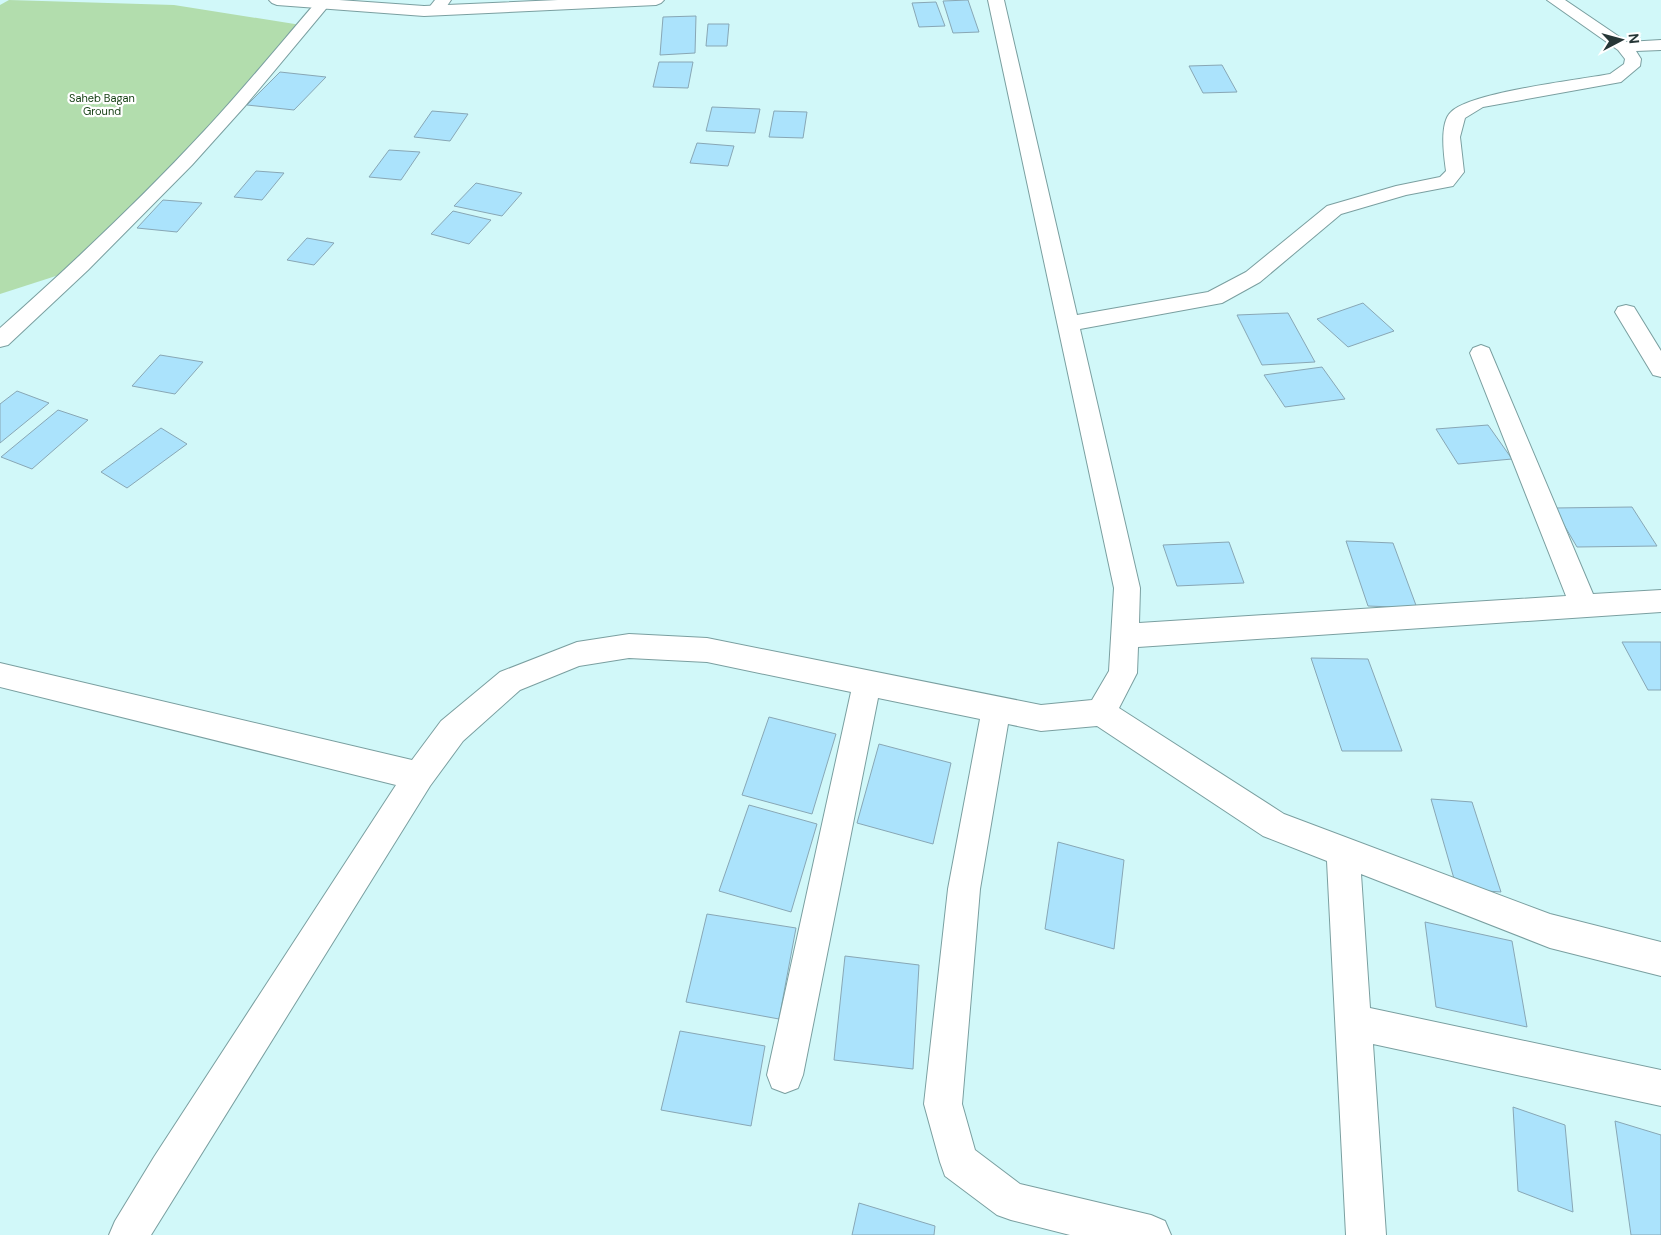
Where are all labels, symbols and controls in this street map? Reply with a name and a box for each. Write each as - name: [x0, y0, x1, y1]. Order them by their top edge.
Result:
- north arrow: [1596, 15, 1646, 65]
- text: N: [1624, 33, 1643, 45]
- park label: Saheb Bagan Ground: [69, 91, 135, 118]

